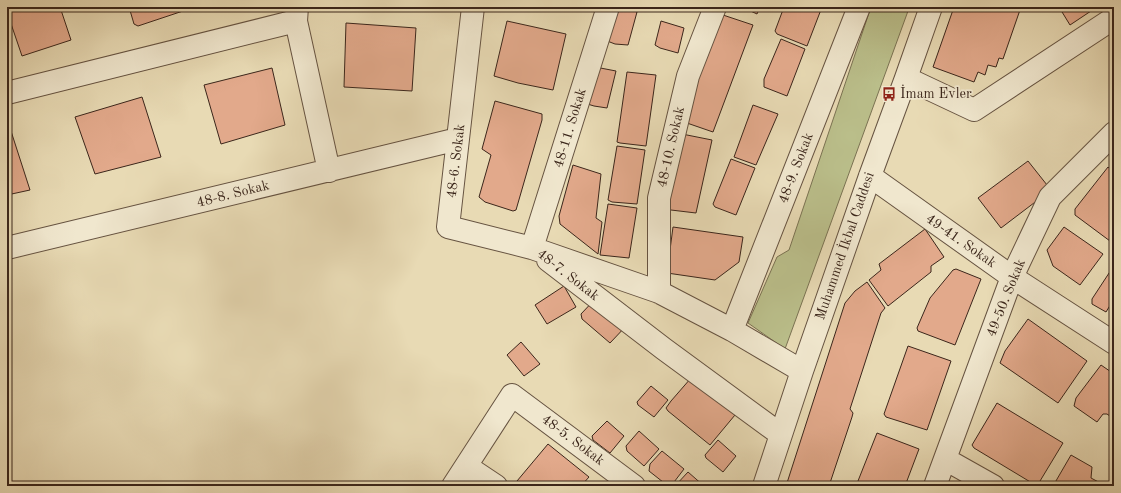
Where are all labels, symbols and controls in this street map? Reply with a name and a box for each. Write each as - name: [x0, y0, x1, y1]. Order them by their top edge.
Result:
- place label: İmam Evler: [900, 84, 972, 101]
- street label: 48-11. Sokak: [551, 86, 589, 170]
- bus stop icon: İmam Evler: [881, 86, 897, 102]
- street label: 48-10. Sokak: [655, 105, 687, 189]
- street label: 48-6. Sokak: [445, 123, 467, 199]
- street label: 48-9. Sokak: [776, 131, 816, 205]
- street label: Muhammed İkbal Caddesi: [810, 169, 877, 322]
- street label: 48-8. Sokak: [195, 178, 271, 210]
- street label: 49-41. Sokak: [923, 212, 999, 270]
- street label: 48-7. Sokak: [534, 247, 602, 303]
- street label: 49-50. Sokak: [984, 257, 1028, 339]
- street label: 48-5. Sokak: [539, 412, 607, 468]

